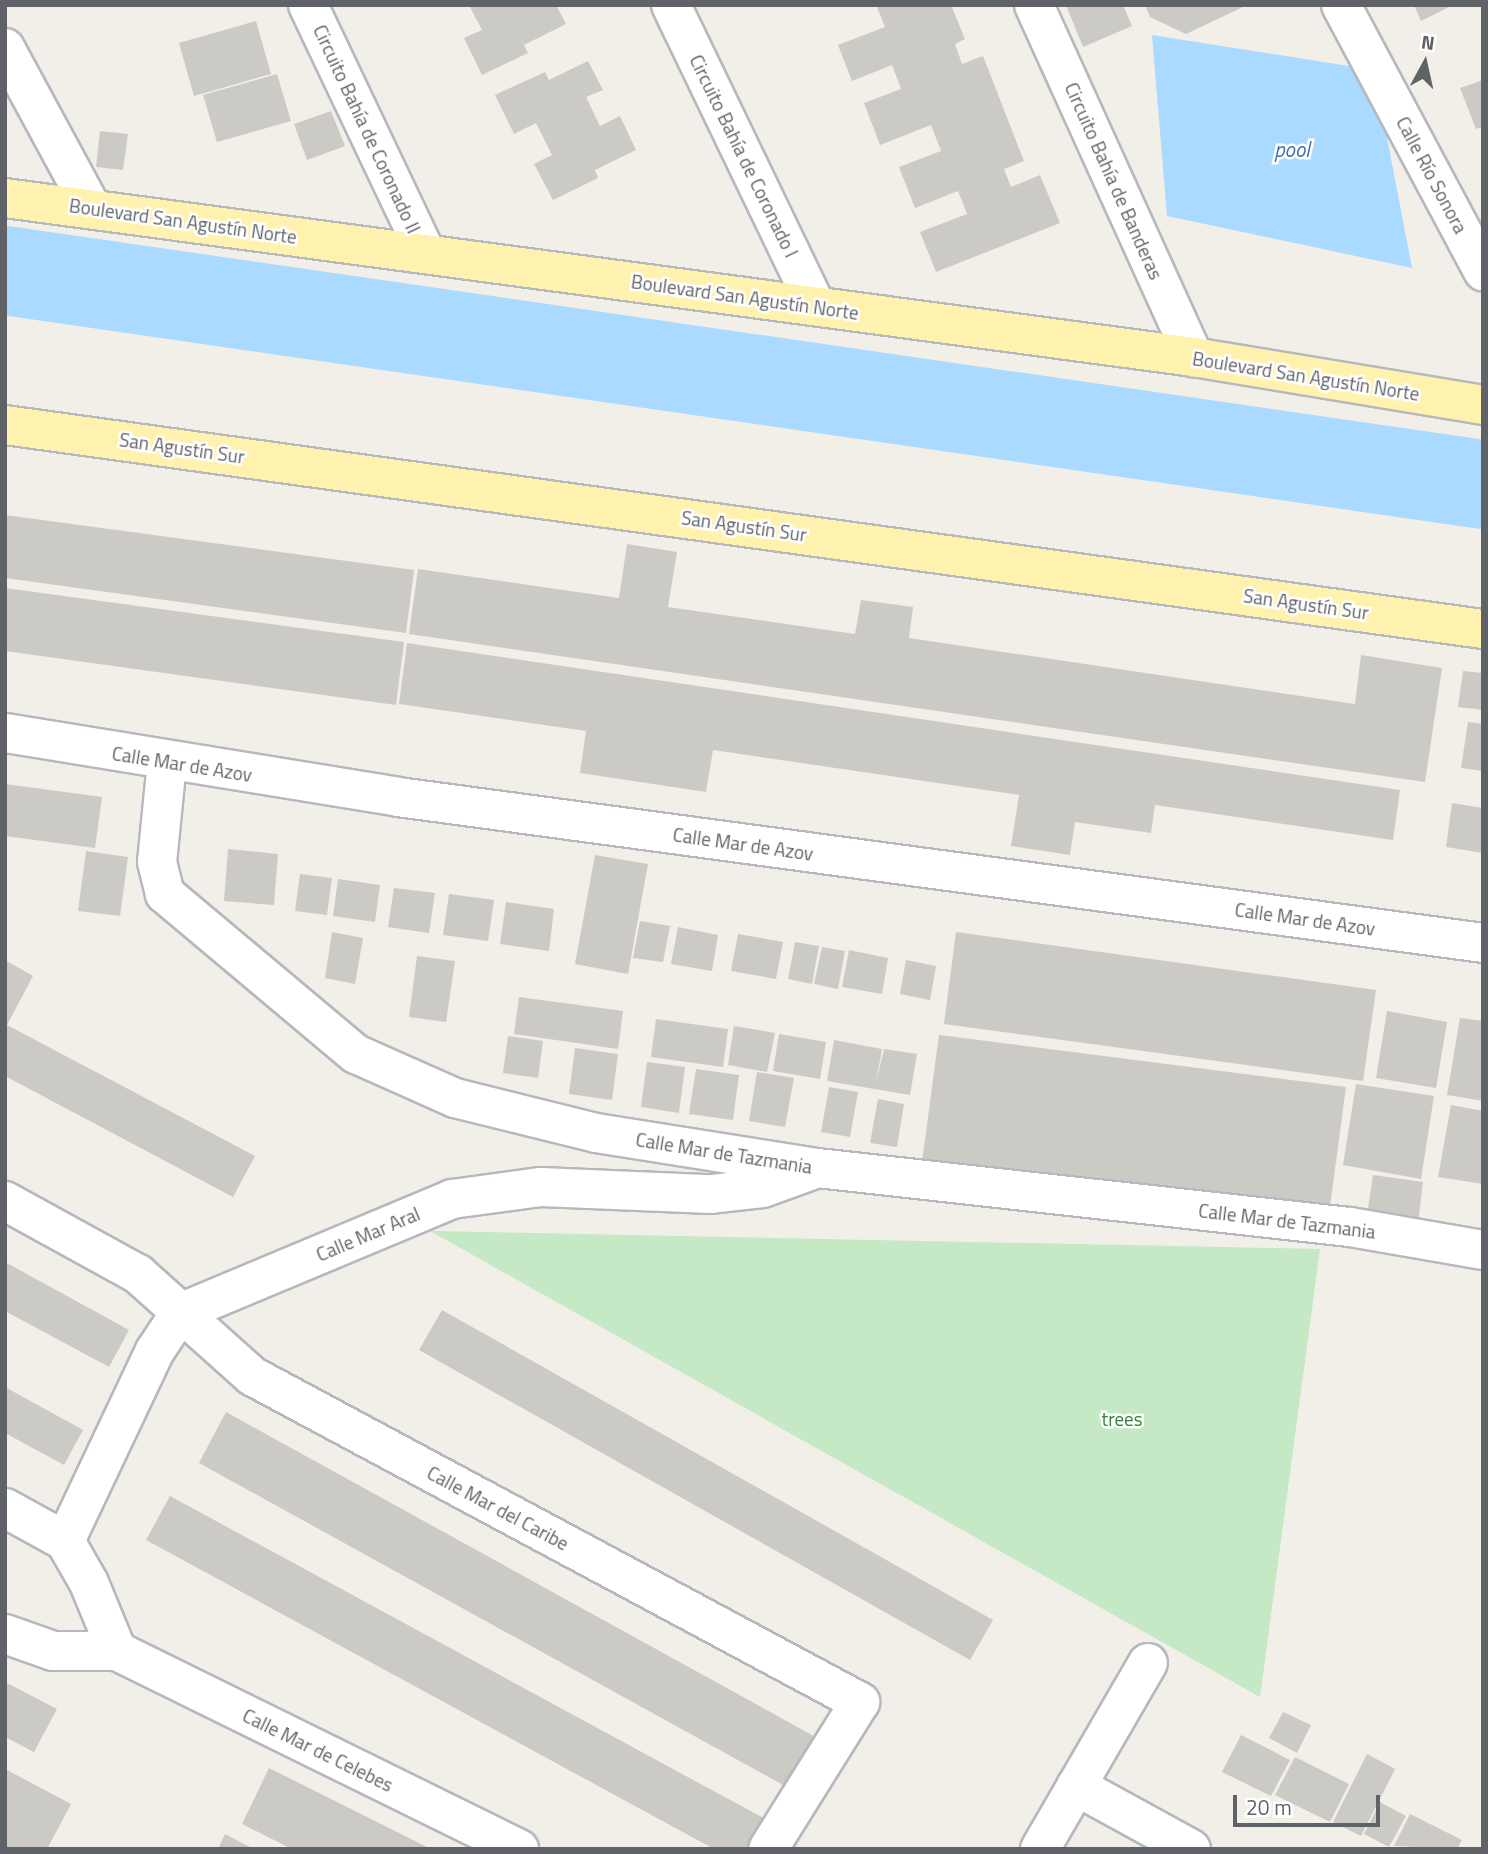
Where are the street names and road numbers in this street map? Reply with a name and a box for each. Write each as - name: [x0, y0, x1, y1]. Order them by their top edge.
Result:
- street label: Circuito Bahía de Coronado II: [309, 21, 425, 237]
- street label: Circuito Bahía de Coronado I: [685, 51, 803, 261]
- street label: Circuito Bahía de Banderas: [1060, 79, 1168, 283]
- street label: Calle Río Sonora: [1392, 113, 1472, 237]
- street label: Boulevard San Agustín Norte: [68, 194, 298, 248]
- street label: Boulevard San Agustín Norte: [630, 270, 860, 324]
- street label: Boulevard San Agustín Norte: [1191, 347, 1421, 405]
- street label: San Agustín Sur: [118, 428, 246, 468]
- street label: San Agustín Sur: [680, 506, 808, 546]
- street label: San Agustín Sur: [1242, 584, 1370, 624]
- street label: Calle Mar de Azov: [110, 742, 254, 786]
- street label: Calle Mar de Azov: [671, 823, 815, 865]
- street label: Calle Mar de Azov: [1233, 898, 1377, 940]
- street label: Calle Mar de Tazmania: [634, 1128, 814, 1178]
- street label: Calle Mar de Tazmania: [1197, 1199, 1377, 1243]
- street label: Calle Mar Aral: [313, 1202, 423, 1266]
- street label: Calle Mar del Caribe: [423, 1461, 573, 1555]
- street label: Calle Mar de Celebes: [239, 1704, 397, 1796]

